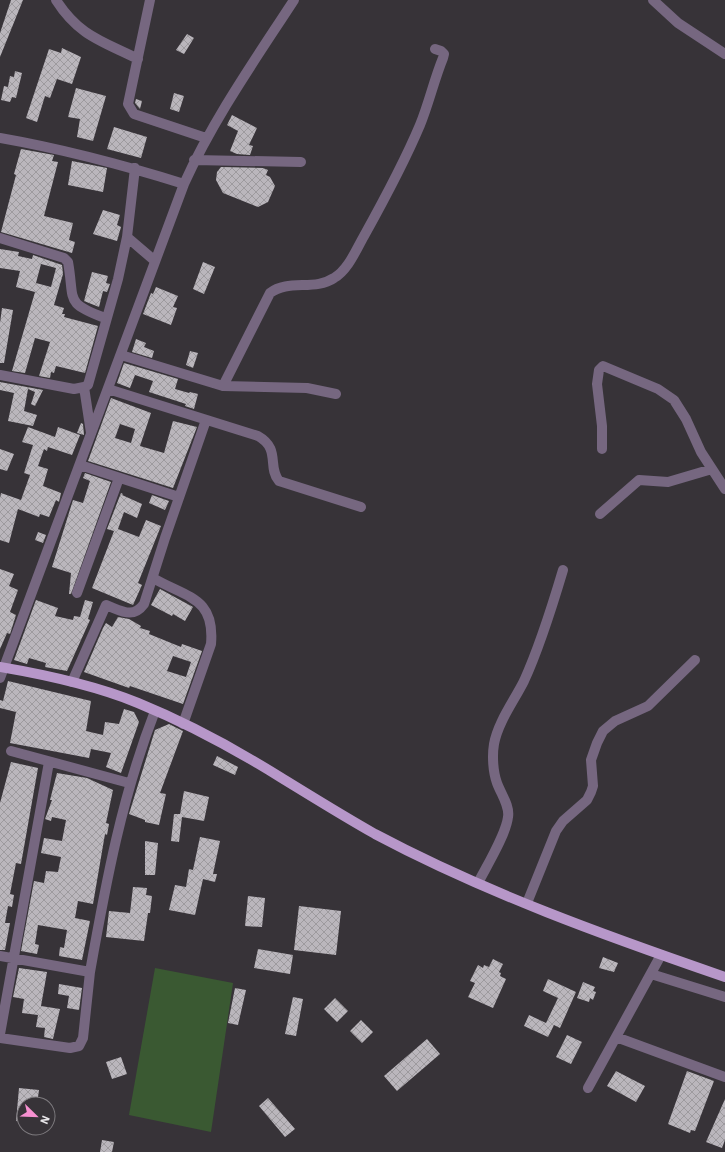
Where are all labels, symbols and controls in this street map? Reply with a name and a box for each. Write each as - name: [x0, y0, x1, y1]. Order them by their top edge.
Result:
- north arrow: [16, 1096, 56, 1136]
- text: N: [37, 1114, 53, 1126]

